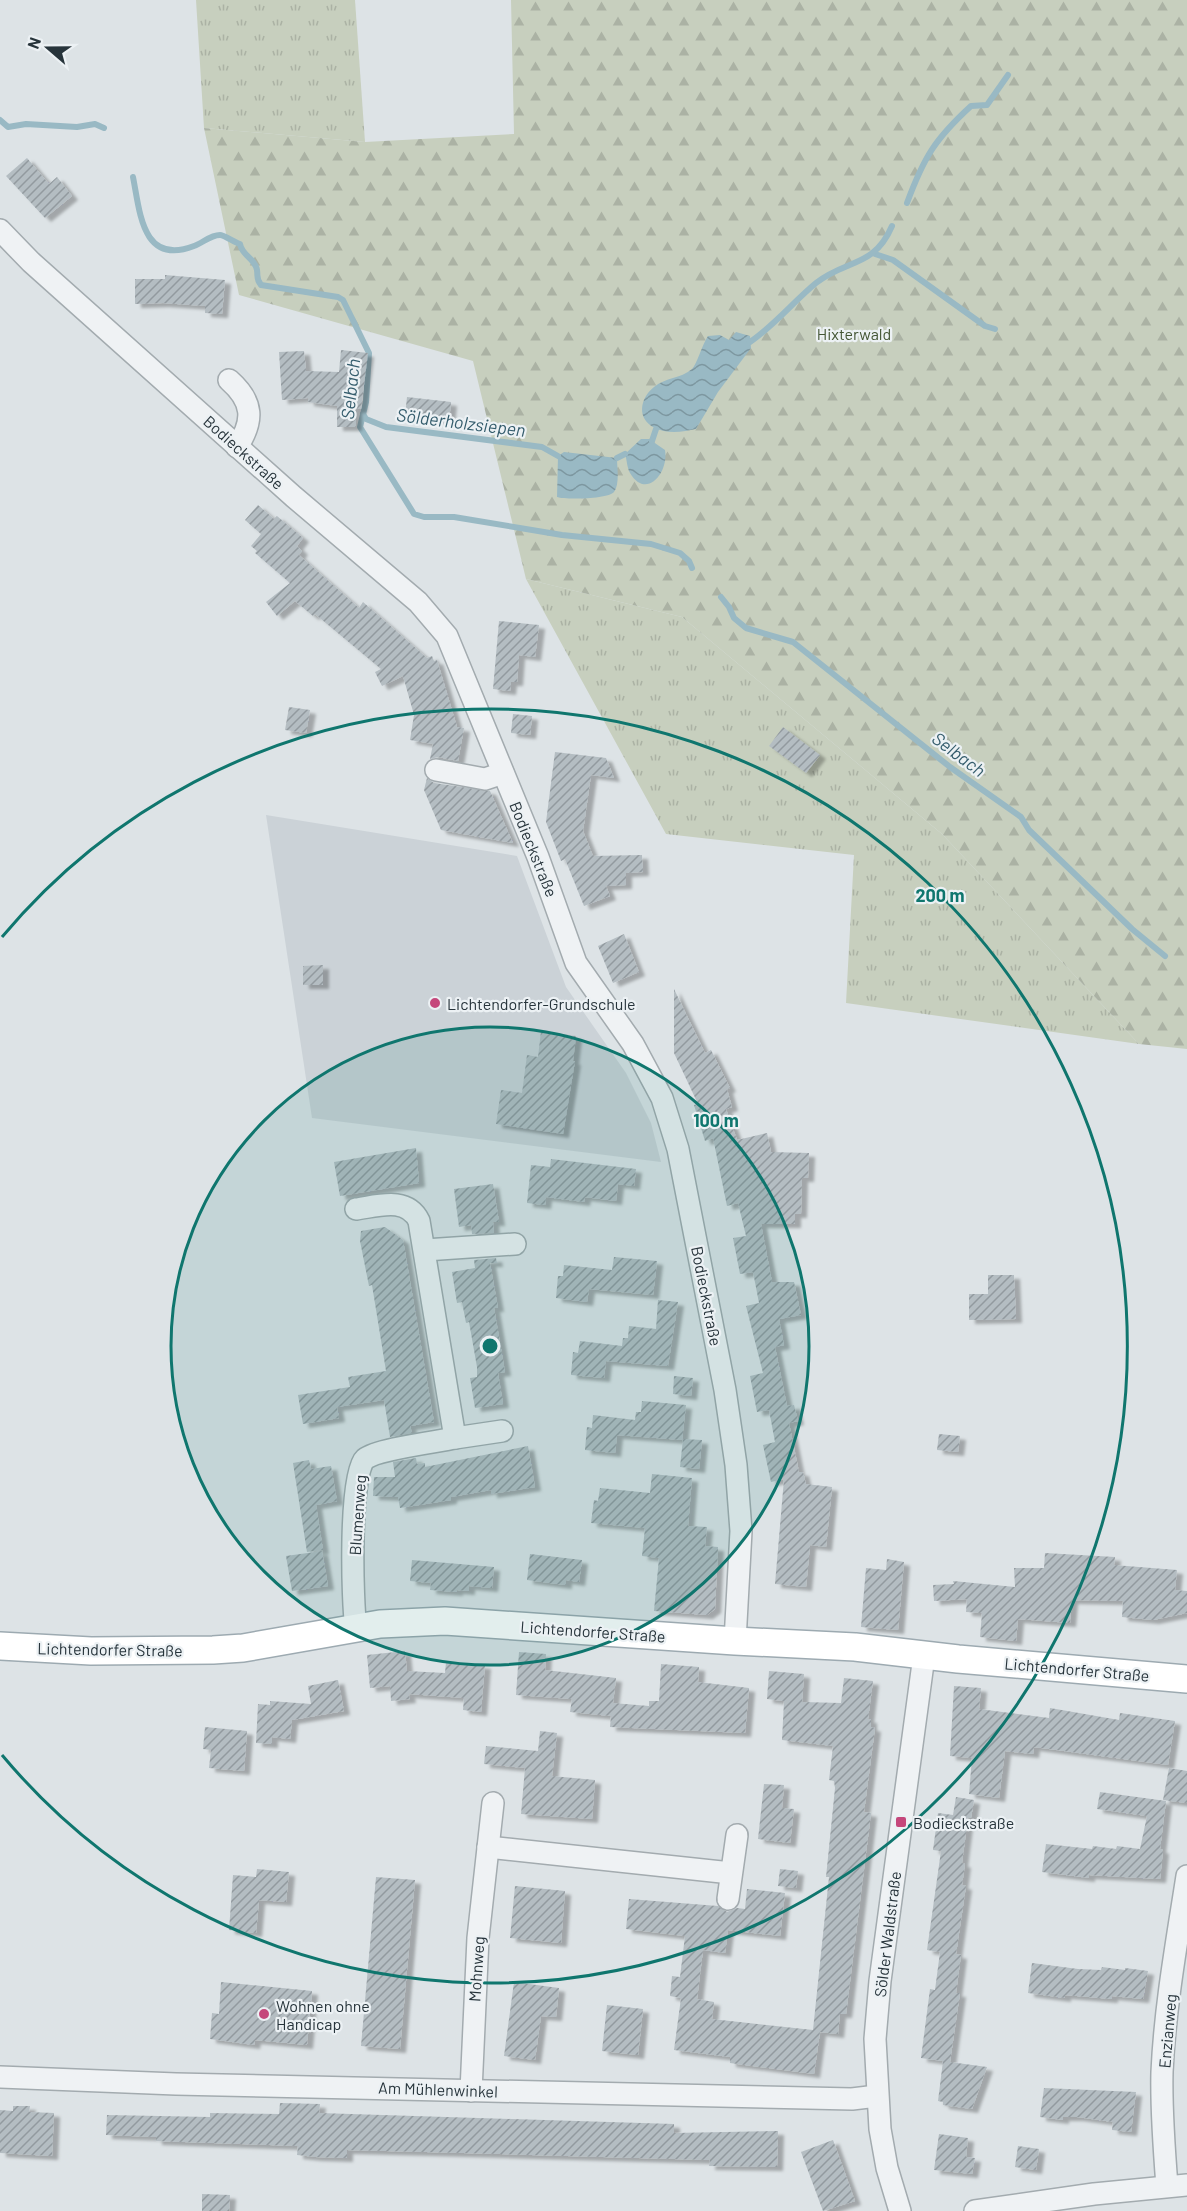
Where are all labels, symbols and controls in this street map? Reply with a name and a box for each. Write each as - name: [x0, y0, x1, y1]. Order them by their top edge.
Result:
- north arrow: [18, 18, 78, 78]
- text: N: [23, 34, 44, 51]
- park label: Hixterwald: [817, 324, 891, 343]
- water label: Selbach: [336, 357, 364, 421]
- water label: Sölderholzsiepen: [395, 403, 527, 441]
- street label: Bodieckstraße: [200, 411, 288, 493]
- water label: Selbach: [928, 727, 990, 781]
- street label: Bodieckstraße: [506, 798, 562, 900]
- text: 200 m: [915, 884, 965, 906]
- place label: Lichtendorfer-Grundschule: [447, 994, 636, 1013]
- marker: Lichtendorfer-Grundschule: [428, 996, 442, 1010]
- text: 100 m: [693, 1109, 739, 1131]
- street label: Bodieckstraße: [688, 1244, 726, 1348]
- centre of rings: [480, 1336, 500, 1356]
- street label: Blumenweg: [345, 1474, 369, 1556]
- street label: Lichtendorfer Straße: [520, 1616, 666, 1646]
- street label: Lichtendorfer Straße: [37, 1638, 183, 1660]
- street label: Lichtendorfer Straße: [1004, 1653, 1150, 1685]
- place label: Bodieckstraße: [913, 1813, 1014, 1832]
- marker: Bodieckstraße: [894, 1815, 908, 1829]
- street label: Sölder Waldstraße: [870, 1870, 904, 1998]
- street label: Mohnweg: [464, 1936, 488, 2002]
- street label: Enzianweg: [1154, 1993, 1180, 2069]
- place label: Wohnen ohne Handicap: [276, 1996, 370, 2033]
- marker: Wohnen ohne Handicap: [257, 2007, 271, 2021]
- street label: Am Mühlenwinkel: [378, 2077, 498, 2101]

